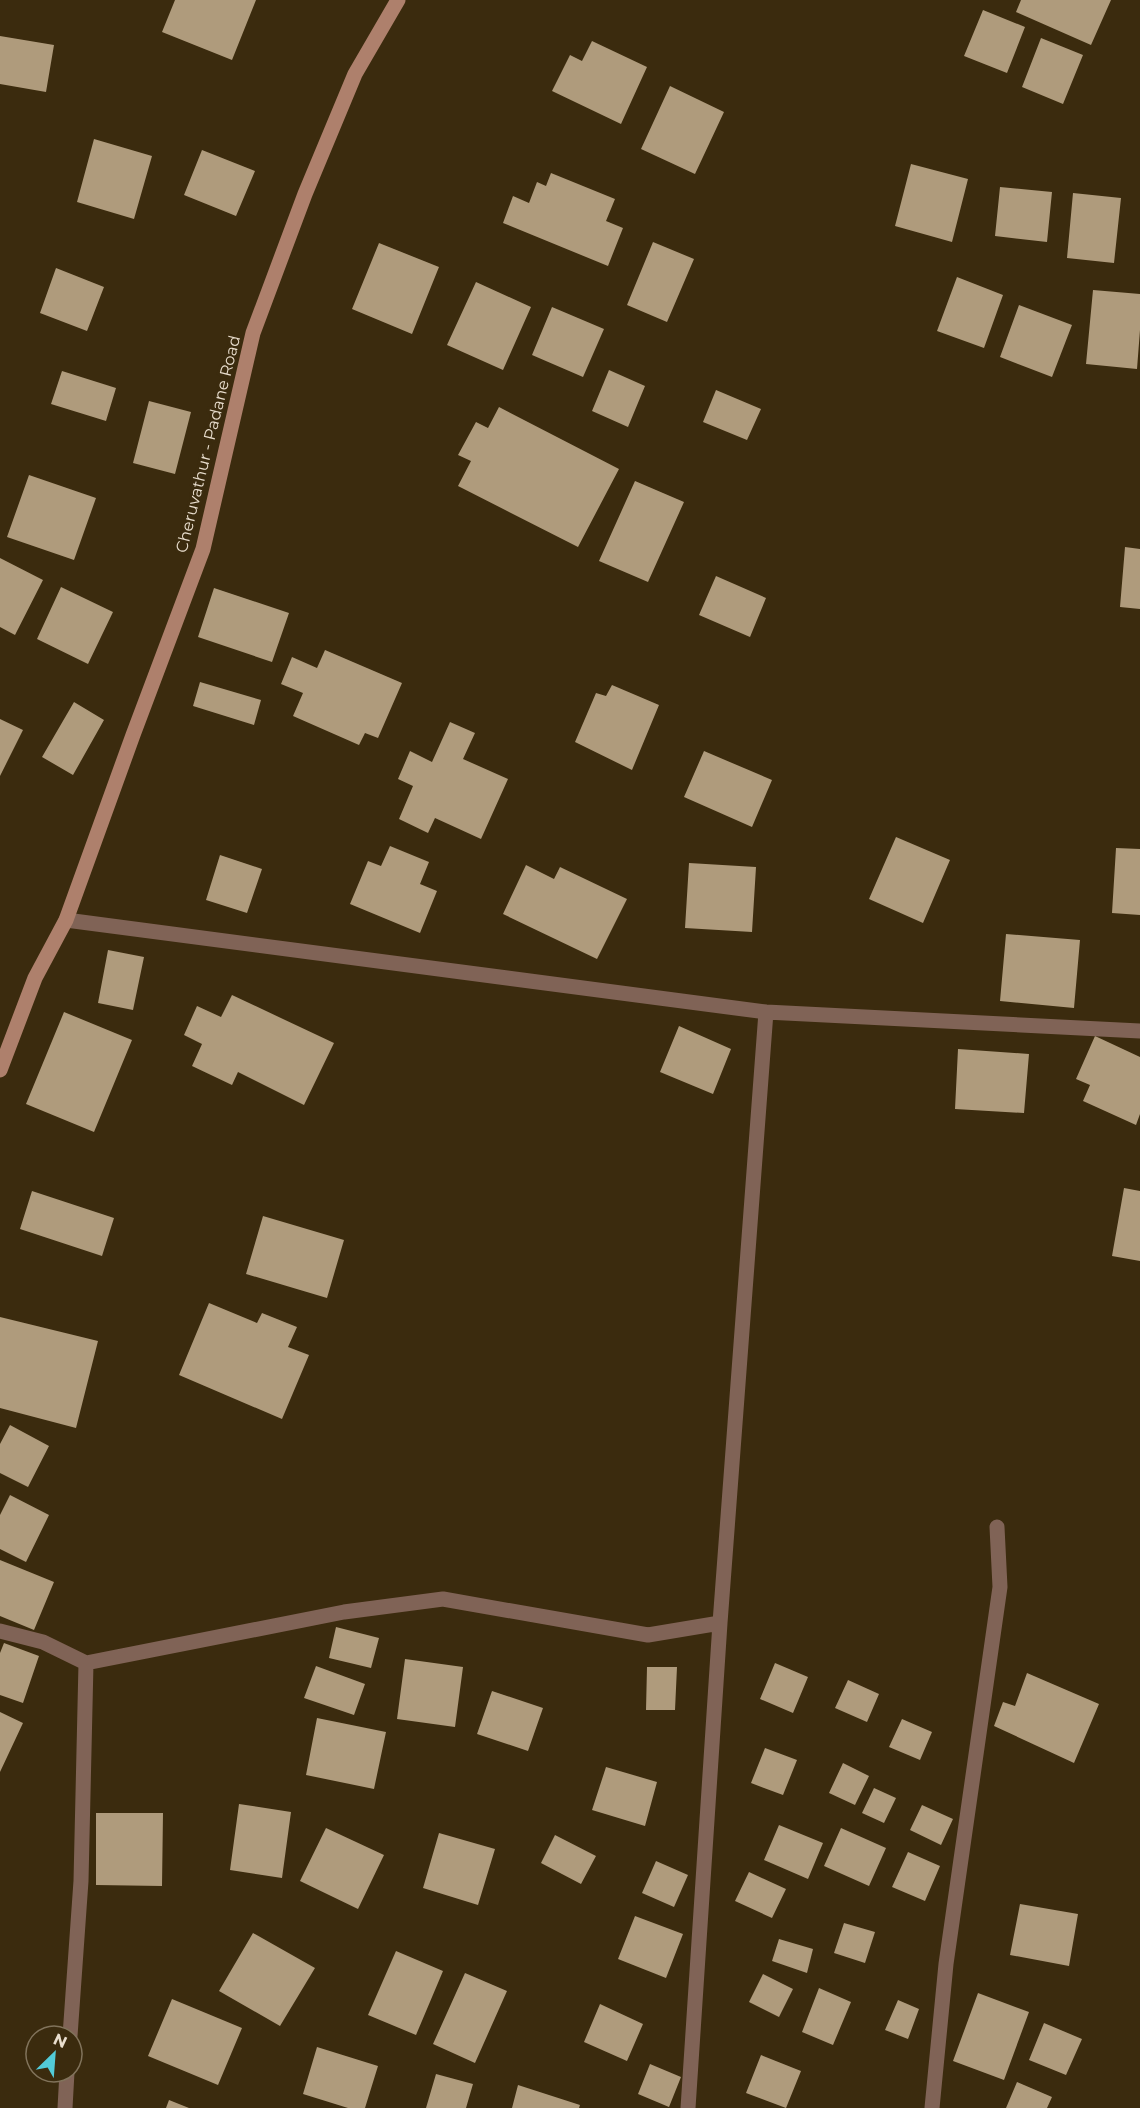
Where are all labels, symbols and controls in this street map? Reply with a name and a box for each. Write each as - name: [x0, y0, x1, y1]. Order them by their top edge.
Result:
- street label: Cheruvathur - Padane Road: [172, 333, 244, 555]
- north arrow: [24, 2024, 84, 2084]
- text: N: [50, 2030, 70, 2052]

